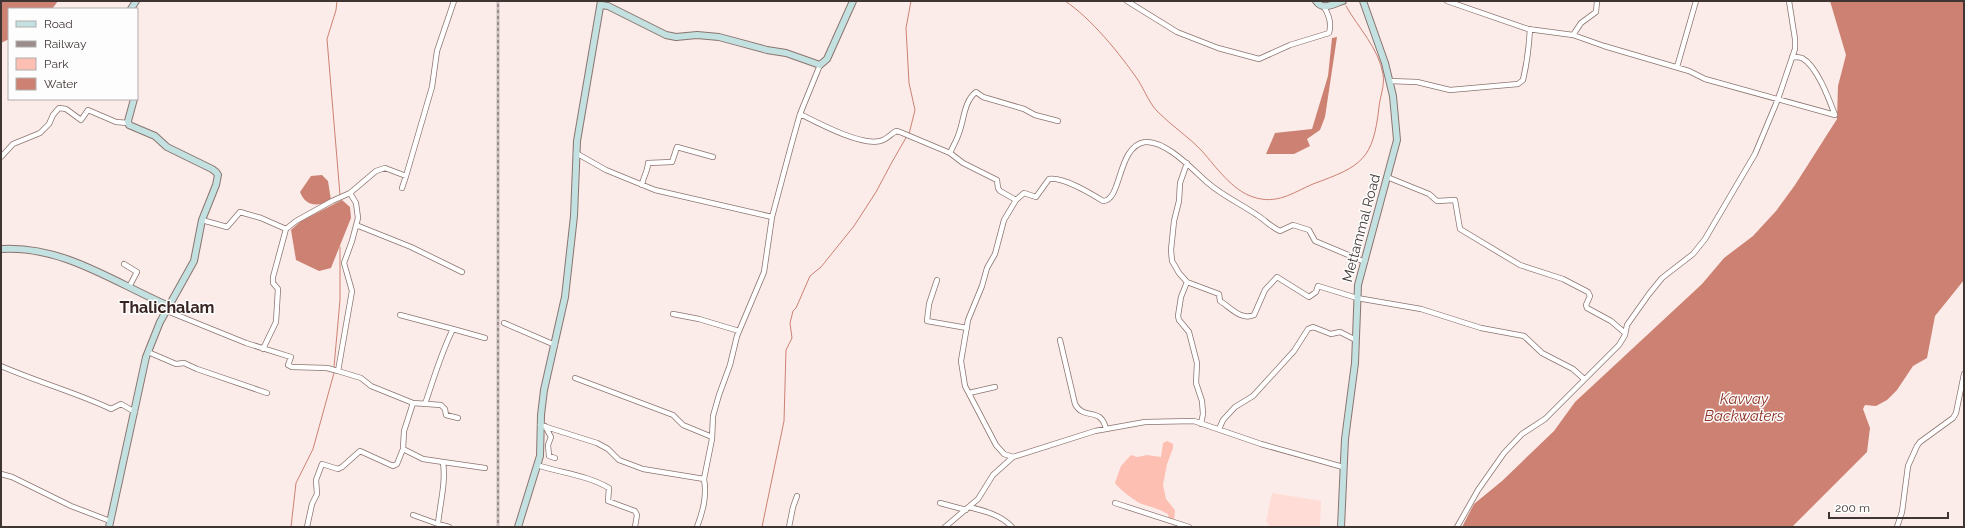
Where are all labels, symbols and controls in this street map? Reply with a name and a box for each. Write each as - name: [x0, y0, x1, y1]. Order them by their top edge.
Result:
- legend: [8, 8, 138, 100]
- text: Road: [44, 17, 73, 31]
- text: Railway: [44, 37, 87, 51]
- text: Park: [44, 57, 69, 71]
- text: Water: [44, 77, 78, 91]
- street label: Mettammal Road: [1339, 172, 1383, 284]
- district label: Thalichalam: [120, 298, 214, 317]
- water label: Kavvay Backwaters: [1704, 390, 1784, 425]
- scale bar: [1829, 494, 1948, 520]
- text: 200 m: [1835, 501, 1870, 515]

